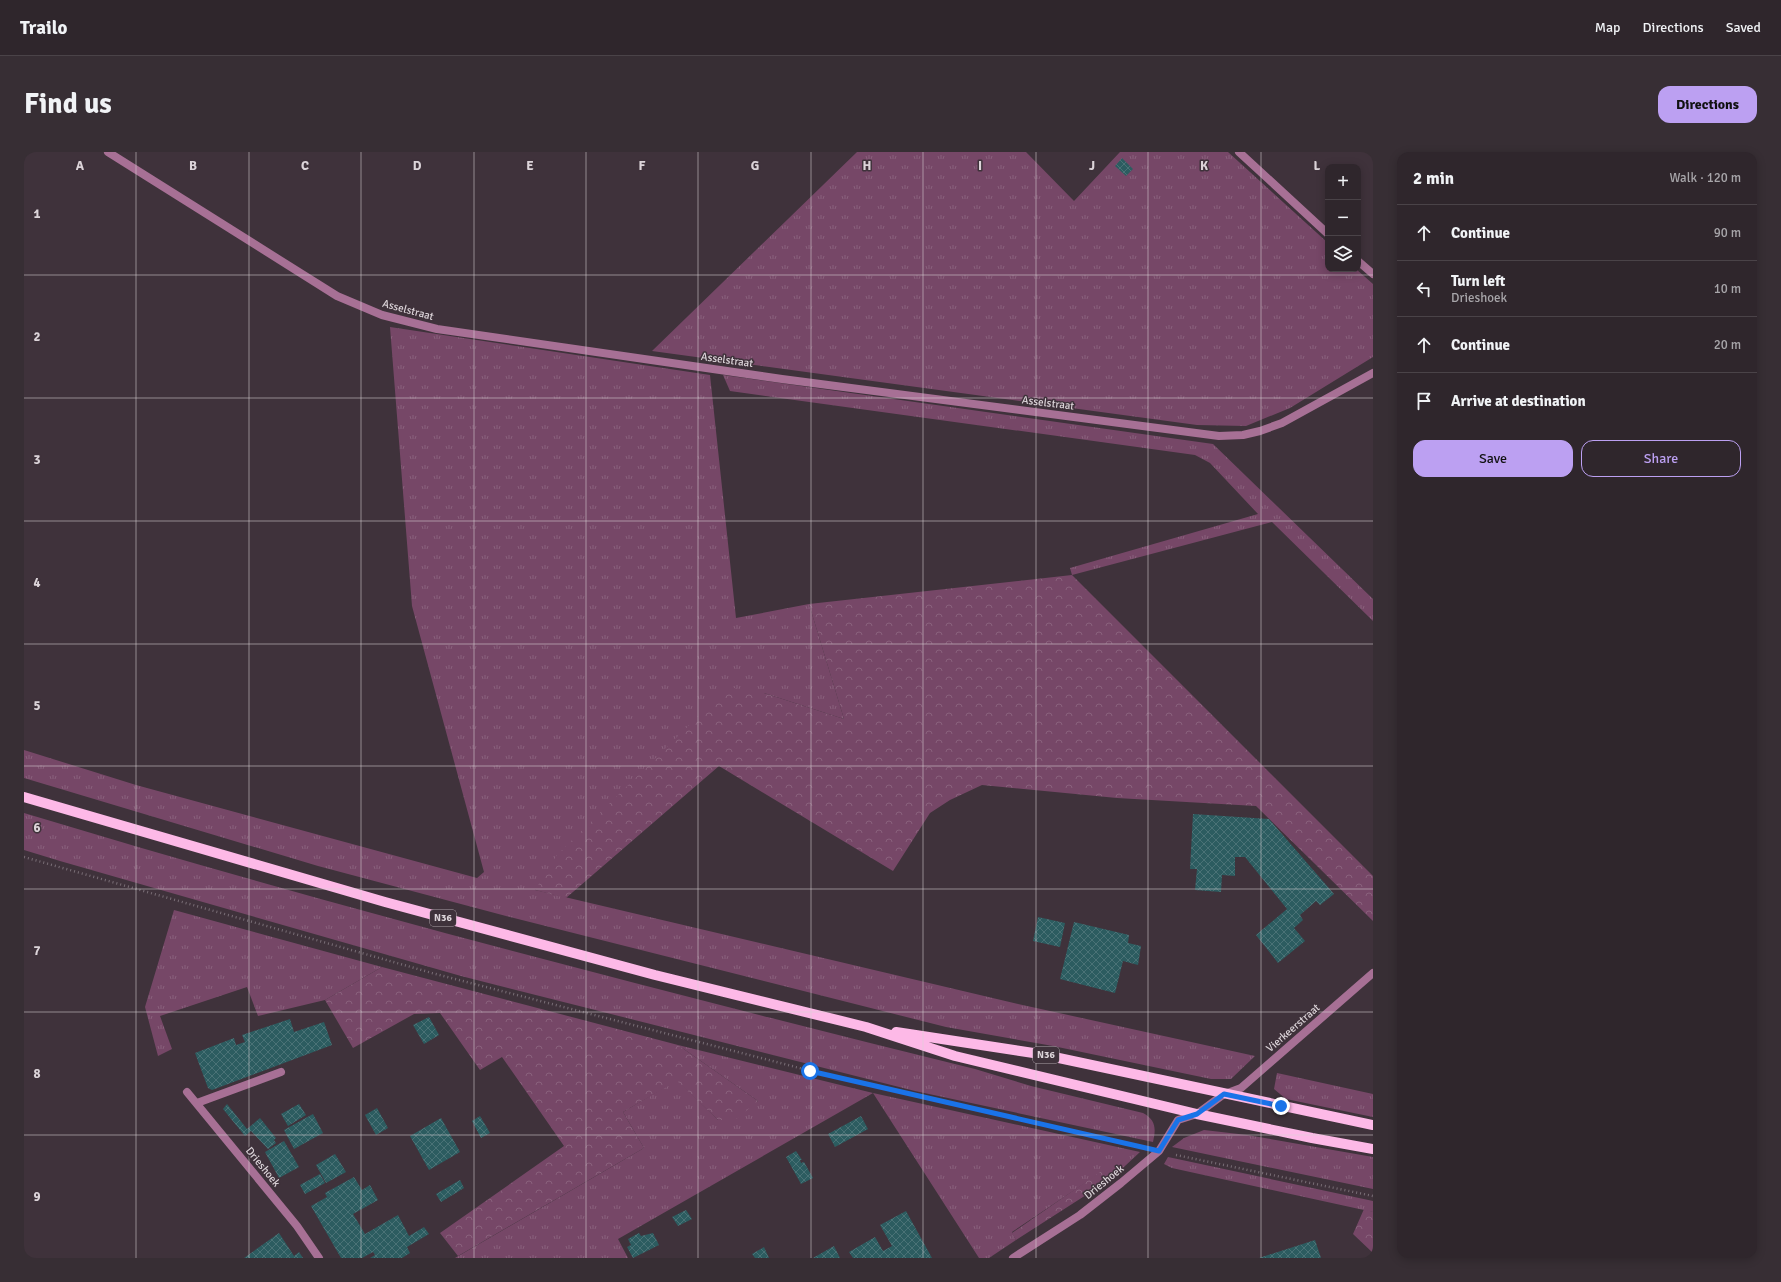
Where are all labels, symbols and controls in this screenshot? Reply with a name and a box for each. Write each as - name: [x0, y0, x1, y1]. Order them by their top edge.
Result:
- text: Trailo: [20, 16, 67, 40]
- text: Map: [1595, 19, 1621, 36]
- text: Directions: [1643, 19, 1704, 36]
- text: Saved: [1726, 19, 1761, 36]
- button: Directions: [1658, 86, 1757, 123]
- text: Find us: [24, 87, 112, 121]
- text: A: [76, 158, 85, 174]
- text: B: [189, 158, 197, 174]
- text: C: [301, 158, 309, 174]
- text: D: [413, 158, 422, 174]
- text: E: [526, 158, 534, 174]
- text: F: [639, 158, 646, 174]
- text: G: [751, 158, 759, 174]
- text: H: [863, 158, 871, 174]
- text: I: [978, 158, 982, 174]
- text: J: [1089, 158, 1095, 174]
- text: K: [1200, 158, 1208, 174]
- text: L: [1314, 158, 1321, 174]
- map controls: [1325, 164, 1361, 272]
- button: +: [1325, 164, 1361, 200]
- text: 2 min: [1413, 168, 1454, 189]
- text: Walk · 120 m: [1670, 170, 1741, 186]
- button: −: [1325, 200, 1361, 236]
- text: 1: [33, 206, 41, 222]
- icon: ahead: [1413, 222, 1435, 244]
- text: Continue: [1451, 224, 1510, 242]
- text: 90 m: [1714, 225, 1741, 241]
- button: layers: [1325, 236, 1361, 272]
- text: Turn left: [1451, 272, 1505, 290]
- icon: left: [1413, 278, 1435, 300]
- text: 10 m: [1714, 281, 1741, 297]
- text: Drieshoek: [1451, 290, 1507, 306]
- street label: Asselstraat: [381, 297, 435, 323]
- text: 2: [33, 329, 41, 345]
- icon: ahead: [1413, 334, 1435, 356]
- text: Continue: [1451, 336, 1510, 354]
- text: 20 m: [1714, 337, 1741, 353]
- street label: Asselstraat: [700, 350, 754, 370]
- icon: arrive: [1413, 390, 1435, 412]
- text: Arrive at destination: [1451, 392, 1586, 410]
- street label: Asselstraat: [1021, 393, 1075, 413]
- button: Save: [1413, 440, 1573, 477]
- button: Share: [1581, 440, 1741, 477]
- text: 3: [33, 452, 41, 468]
- text: 4: [33, 575, 41, 591]
- text: 5: [33, 698, 41, 714]
- text: 6: [33, 820, 41, 836]
- road number: N36: [430, 910, 456, 926]
- text: 7: [33, 943, 41, 959]
- street label: Vierkeerstraat: [1264, 1001, 1323, 1055]
- road number: N36: [1033, 1047, 1059, 1063]
- route start: [801, 1062, 819, 1080]
- text: 8: [33, 1066, 41, 1082]
- route end: [1272, 1097, 1290, 1115]
- street label: Drieshoek: [243, 1144, 283, 1190]
- street label: Drieshoek: [1081, 1162, 1127, 1202]
- text: 9: [33, 1189, 41, 1205]

